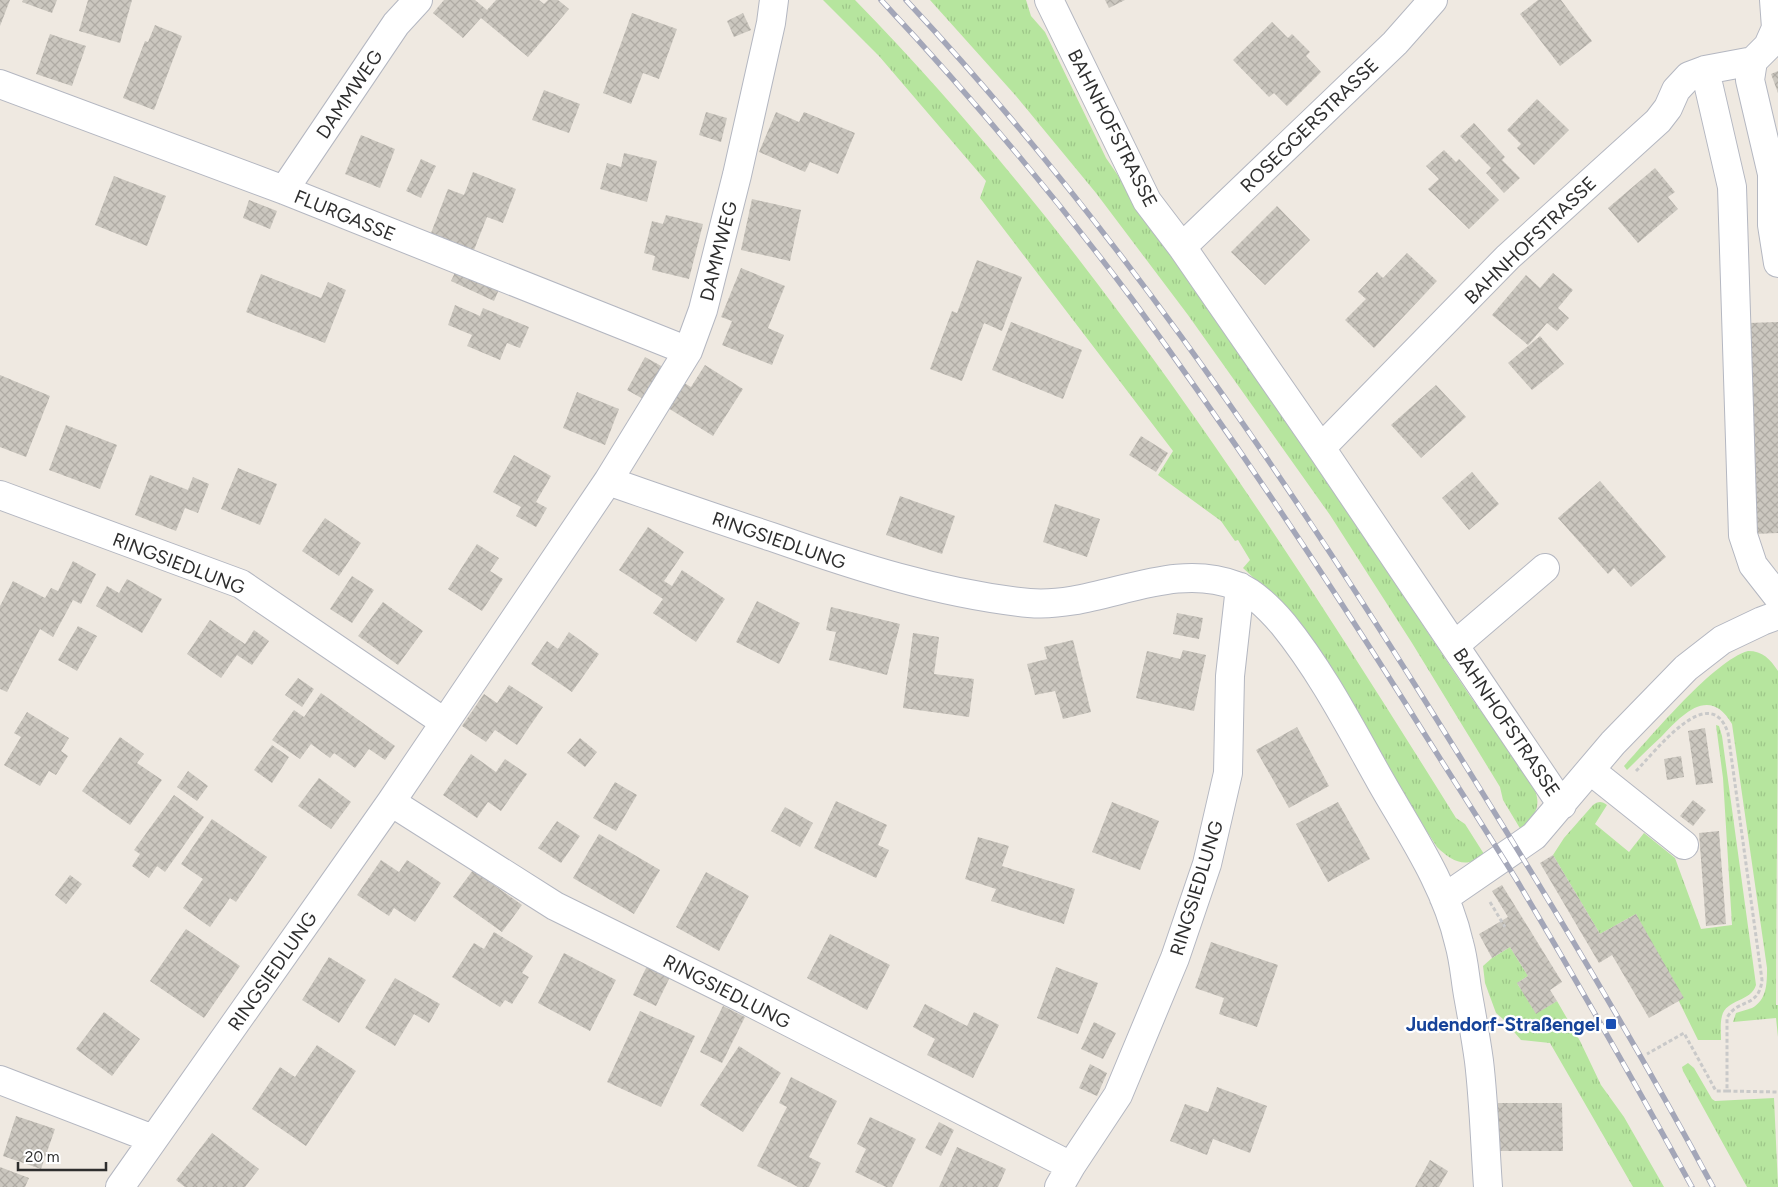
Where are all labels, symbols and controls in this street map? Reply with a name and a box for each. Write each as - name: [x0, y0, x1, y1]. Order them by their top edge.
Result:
- street label: BAHNHOFSTRASSE: [1063, 45, 1162, 211]
- street label: DAMMWEG: [311, 46, 387, 143]
- street label: ROSEGGERSTRASSE: [1235, 53, 1383, 197]
- street label: BAHNHOFSTRASSE: [1460, 172, 1601, 309]
- street label: FLURGASSE: [291, 185, 399, 246]
- street label: DAMMWEG: [695, 199, 742, 303]
- street label: RINGSIEDLUNG: [709, 507, 849, 574]
- street label: RINGSIEDLUNG: [109, 528, 248, 599]
- street label: BAHNHOFSTRASSE: [1448, 644, 1565, 801]
- street label: RINGSIEDLUNG: [1165, 818, 1228, 958]
- street label: RINGSIEDLUNG: [223, 907, 322, 1035]
- street label: RINGSIEDLUNG: [659, 949, 794, 1033]
- place label: Judendorf-Straßengel: [1406, 1013, 1600, 1036]
- marker: Judendorf-Straßengel: [1604, 1017, 1618, 1031]
- scale bar: [18, 1140, 105, 1172]
- text: 20 m: [25, 1148, 59, 1166]

